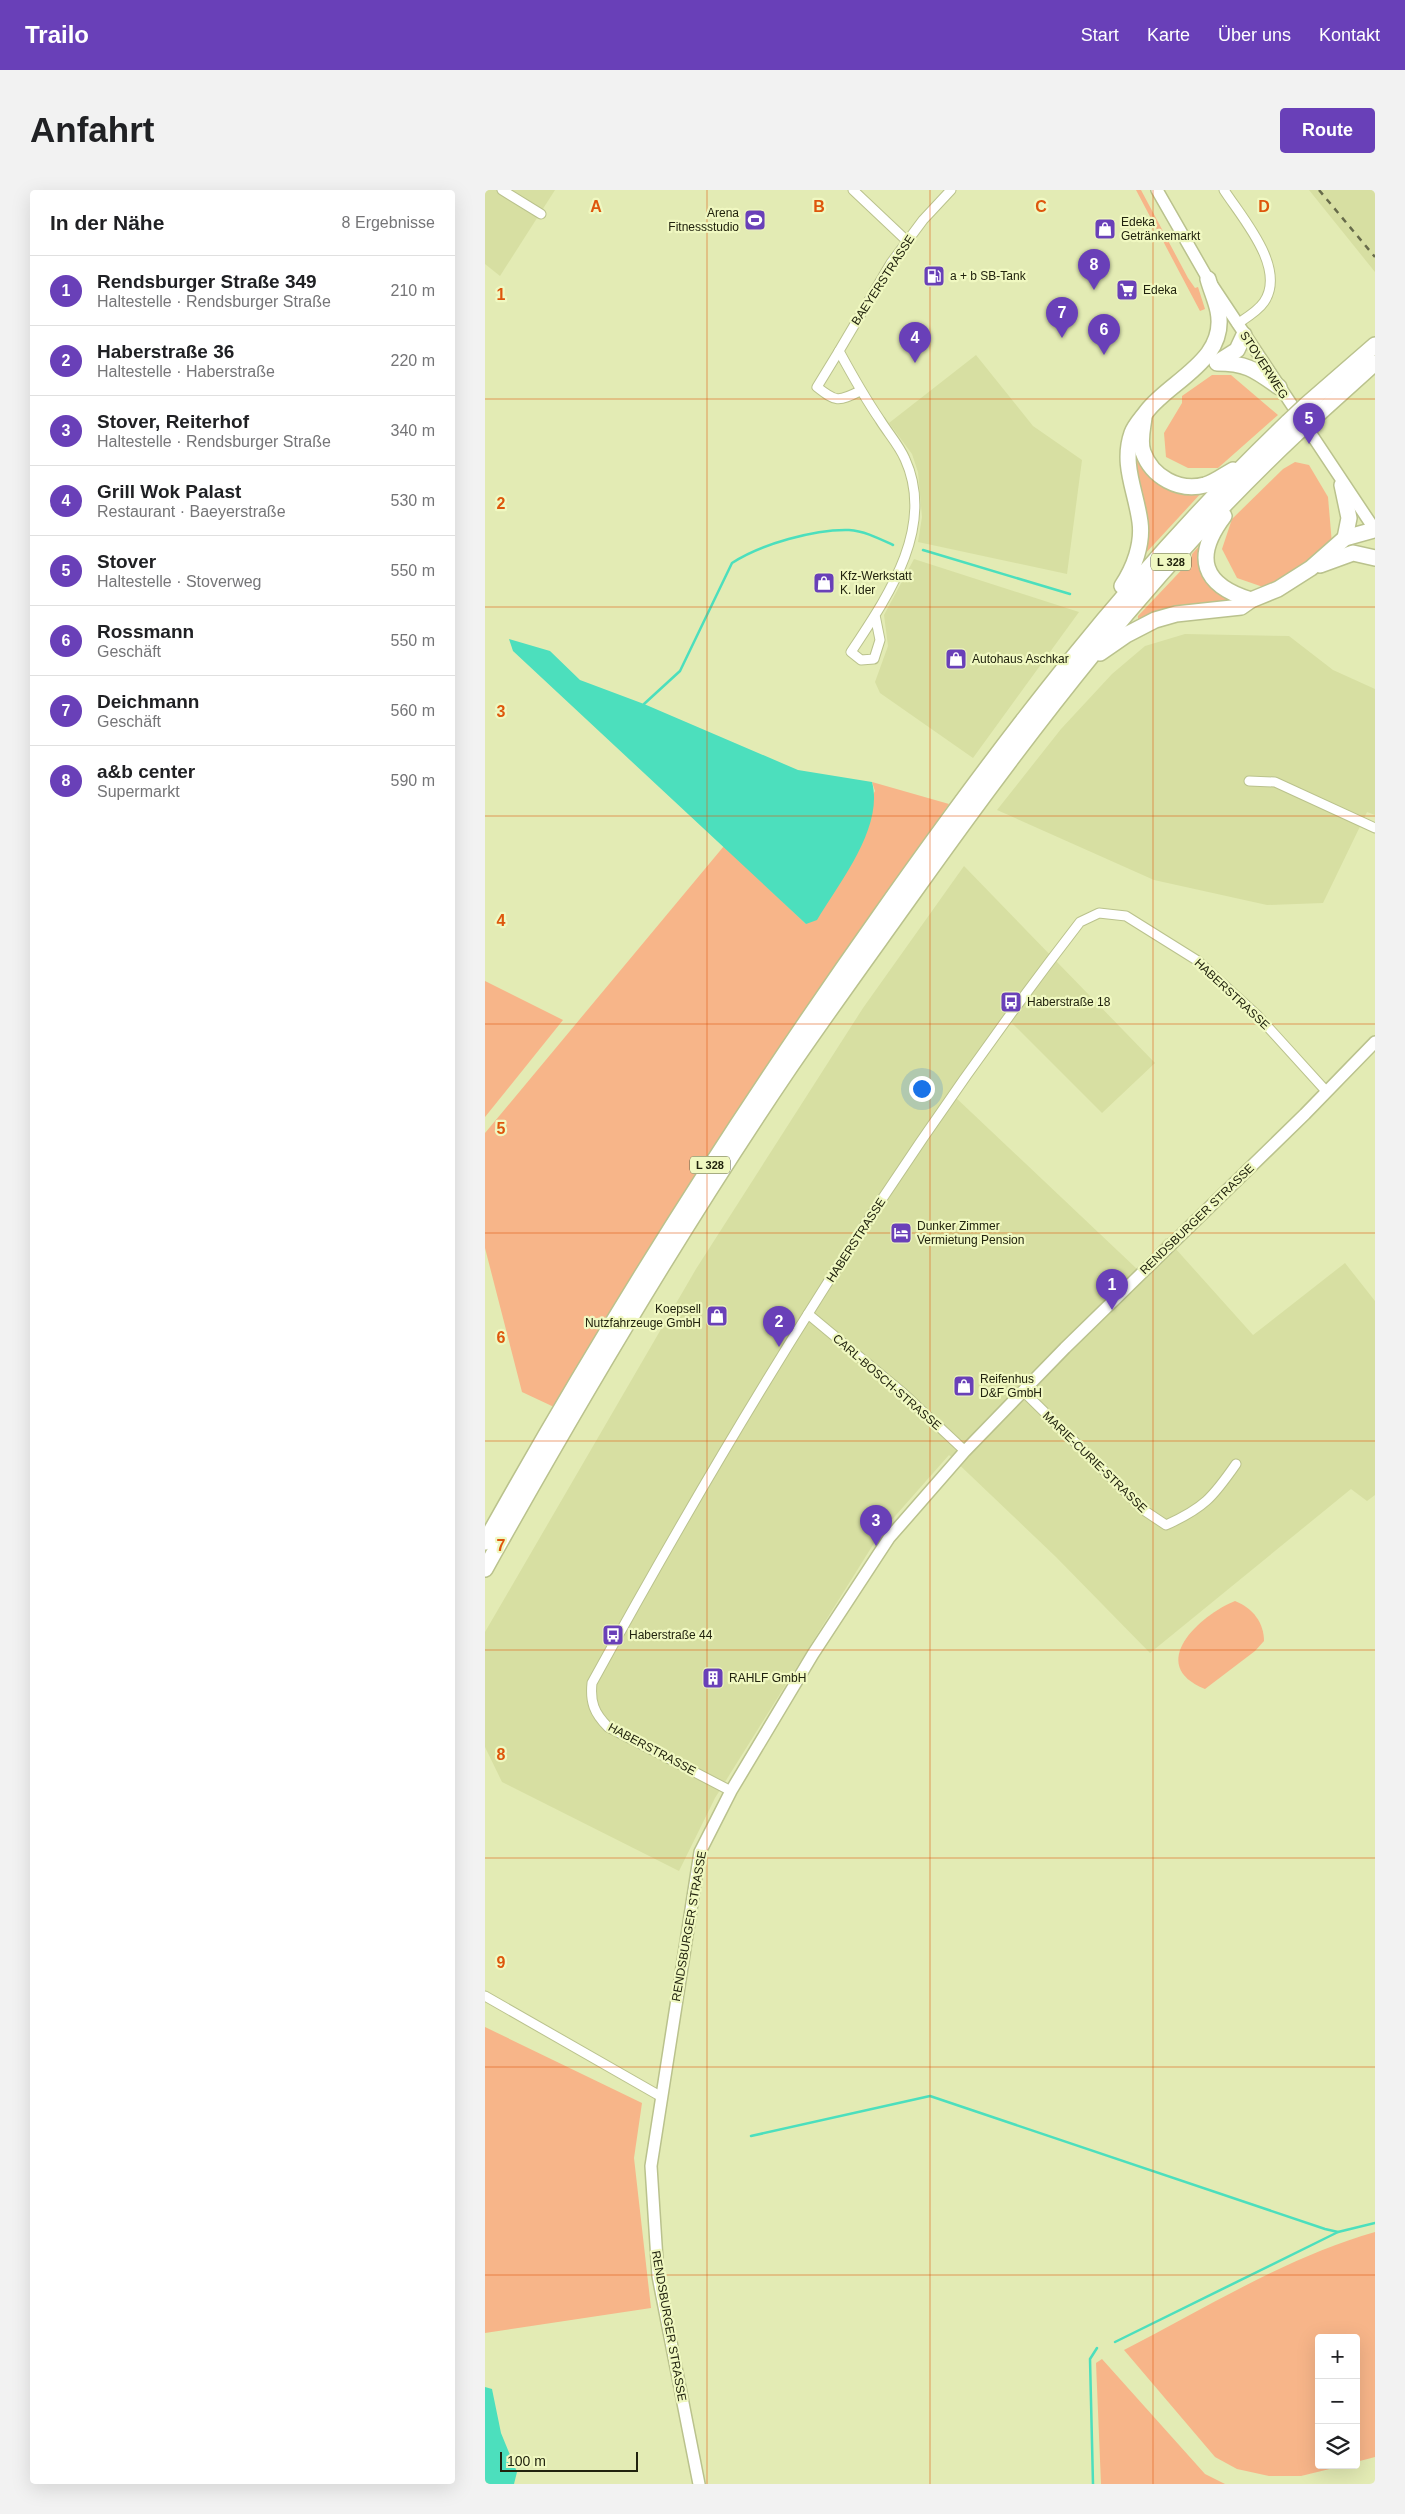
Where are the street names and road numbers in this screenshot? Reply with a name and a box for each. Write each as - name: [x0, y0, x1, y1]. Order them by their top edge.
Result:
- street label: BAEYERSTRASSE: [849, 232, 917, 328]
- street label: STOVERWEG: [1237, 329, 1291, 401]
- road number: L 328: [1151, 554, 1191, 571]
- street label: HABERSTRASSE: [1192, 956, 1272, 1032]
- road number: L 328: [690, 1156, 730, 1174]
- street label: RENDSBURGER STRASSE: [1137, 1161, 1257, 1277]
- street label: HABERSTRASSE: [824, 1195, 888, 1285]
- street label: CARL-BOSCH-STRASSE: [830, 1331, 944, 1433]
- street label: MARIE-CURIE-STRASSE: [1040, 1409, 1150, 1515]
- street label: HABERSTRASSE: [606, 1720, 698, 1778]
- street label: RENDSBURGER STRASSE: [669, 1850, 709, 2002]
- street label: RENDSBURGER STRASSE: [649, 2250, 689, 2402]

